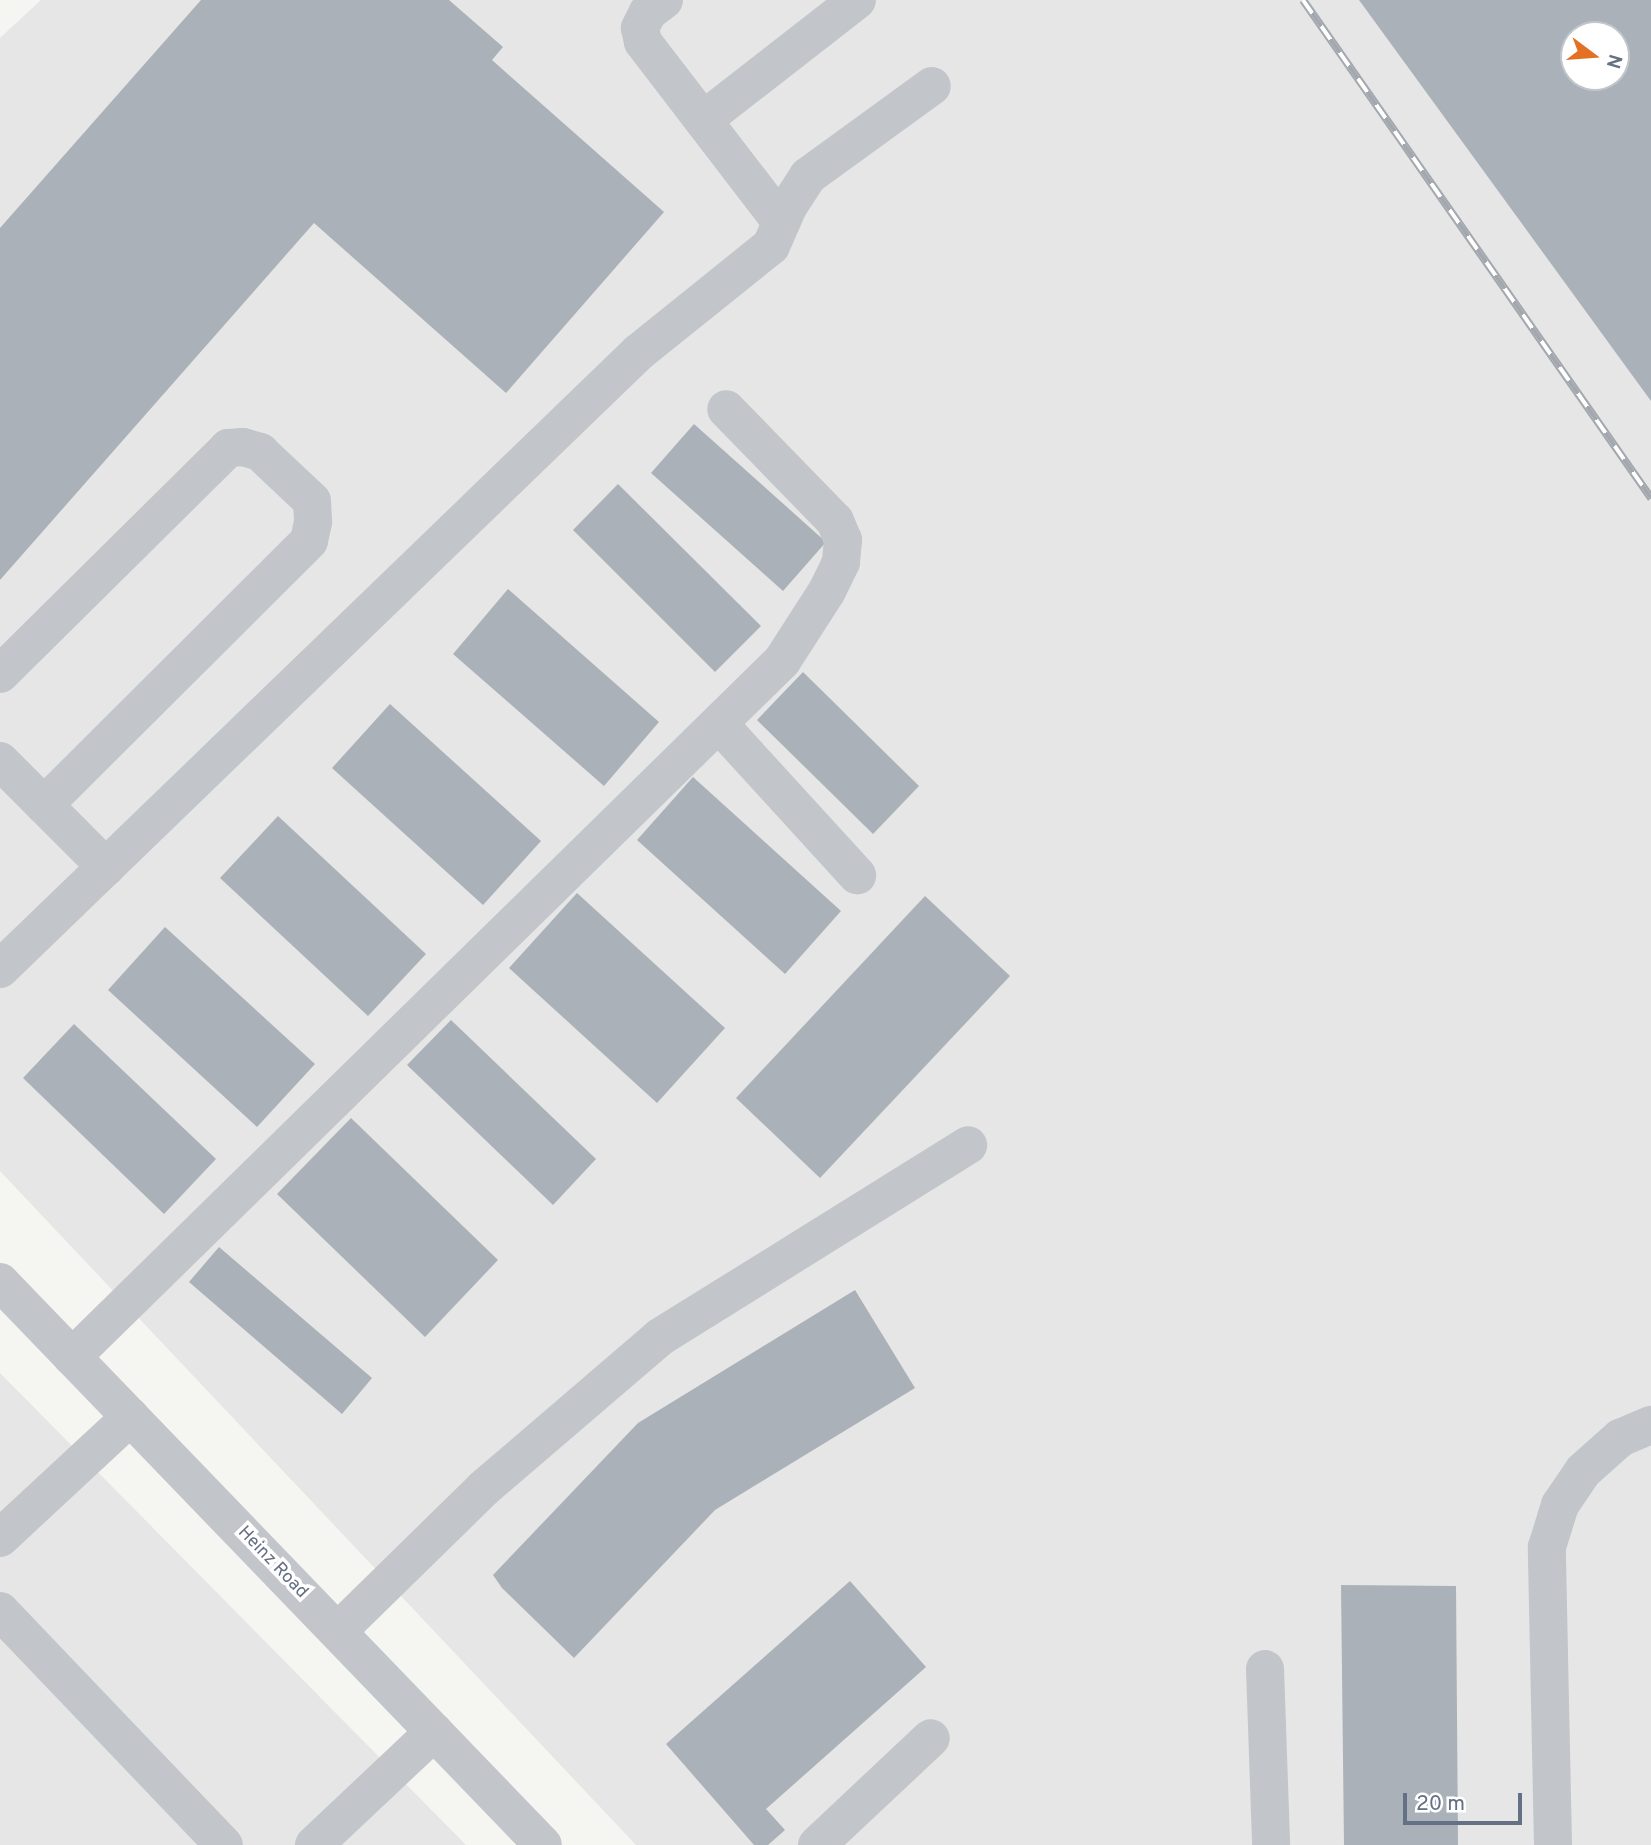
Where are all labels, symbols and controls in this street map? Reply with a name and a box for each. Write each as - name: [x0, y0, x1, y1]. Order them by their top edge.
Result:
- north arrow: [1560, 21, 1630, 91]
- text: N: [1600, 51, 1627, 71]
- street label: Heinz Road: [232, 1522, 312, 1604]
- scale bar: [1406, 1778, 1525, 1822]
- text: 20 m: [1416, 1791, 1465, 1818]

